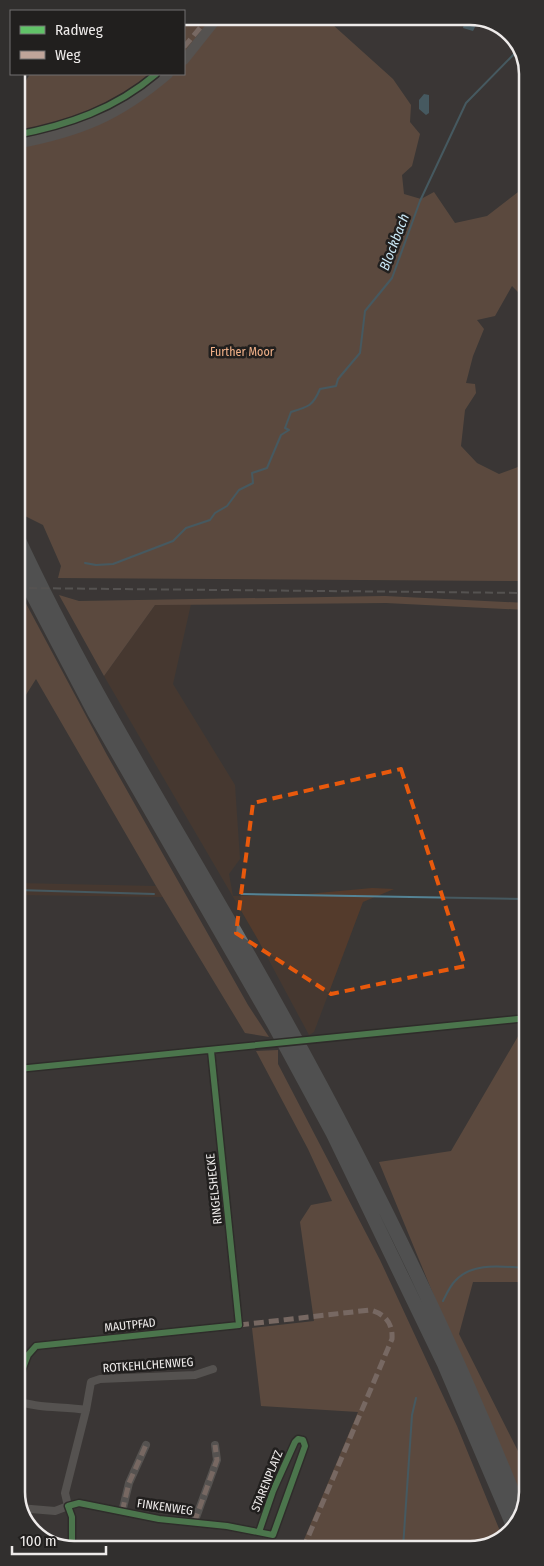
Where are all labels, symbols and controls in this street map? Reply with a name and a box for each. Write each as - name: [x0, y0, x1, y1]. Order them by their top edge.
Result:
- legend: [10, 10, 185, 75]
- text: Radweg: [55, 21, 103, 39]
- text: Weg: [55, 46, 81, 64]
- water label: Blockbach: [376, 211, 413, 273]
- park label: Further Moor: [210, 345, 275, 359]
- street label: RINGELSHECKE: [203, 1152, 225, 1225]
- street label: MAUTPFAD: [104, 1315, 156, 1335]
- street label: ROTKEHLCHENWEG: [102, 1355, 194, 1375]
- street label: STARENPLATZ: [248, 1448, 286, 1514]
- street label: FINKENWEG: [136, 1496, 194, 1518]
- scale bar: [12, 1524, 106, 1556]
- text: 100 m: [20, 1532, 57, 1550]

